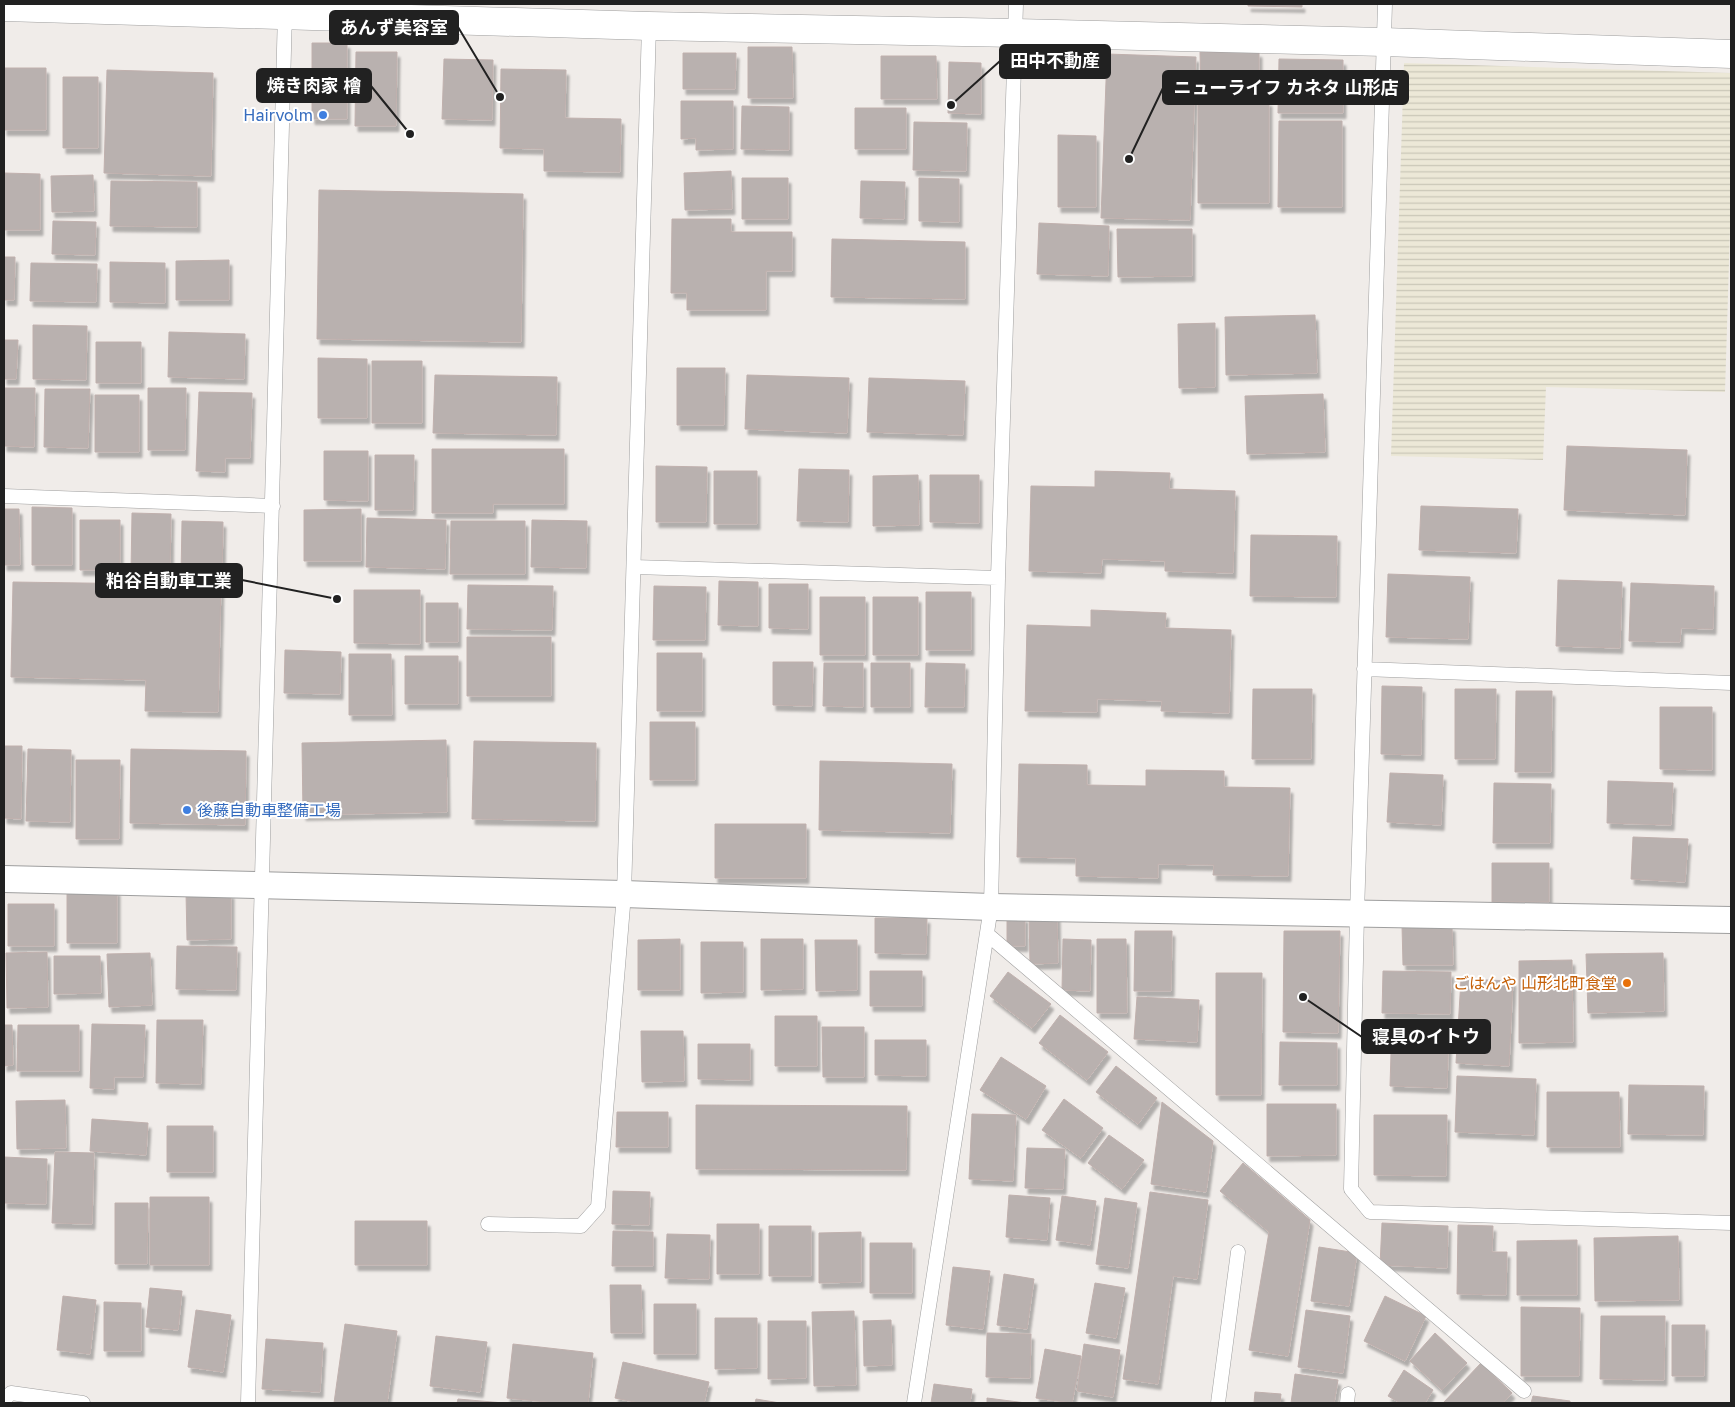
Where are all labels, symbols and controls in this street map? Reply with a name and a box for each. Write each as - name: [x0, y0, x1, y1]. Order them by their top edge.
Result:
- callout: あんず美容室: [330, 11, 458, 44]
- text: あんず美容室: [340, 16, 448, 38]
- callout: 田中不動産: [1000, 45, 1110, 78]
- text: 田中不動産: [1010, 49, 1100, 71]
- callout: 焼き肉家 檜: [257, 69, 371, 102]
- callout: ニューライフ カネタ 山形店: [1163, 71, 1408, 104]
- text: 焼き肉家 檜: [267, 74, 361, 96]
- text: ニューライフ カネタ 山形店: [1174, 76, 1399, 98]
- place label: Hairvolm: [243, 105, 313, 125]
- marker: Hairvolm: [317, 109, 329, 121]
- callout: 粕谷自動車工業: [96, 564, 242, 597]
- text: 粕谷自動車工業: [106, 569, 232, 591]
- place label: 後藤自動車整備工場: [197, 800, 341, 820]
- marker: 後藤自動車整備工場: [181, 804, 193, 816]
- place label: ごはんや 山形北町食堂: [1453, 973, 1617, 993]
- marker: ごはんや 山形北町食堂: [1621, 977, 1633, 989]
- callout: 寝具のイトウ: [1362, 1020, 1490, 1053]
- text: 寝具のイトウ: [1372, 1025, 1480, 1047]

